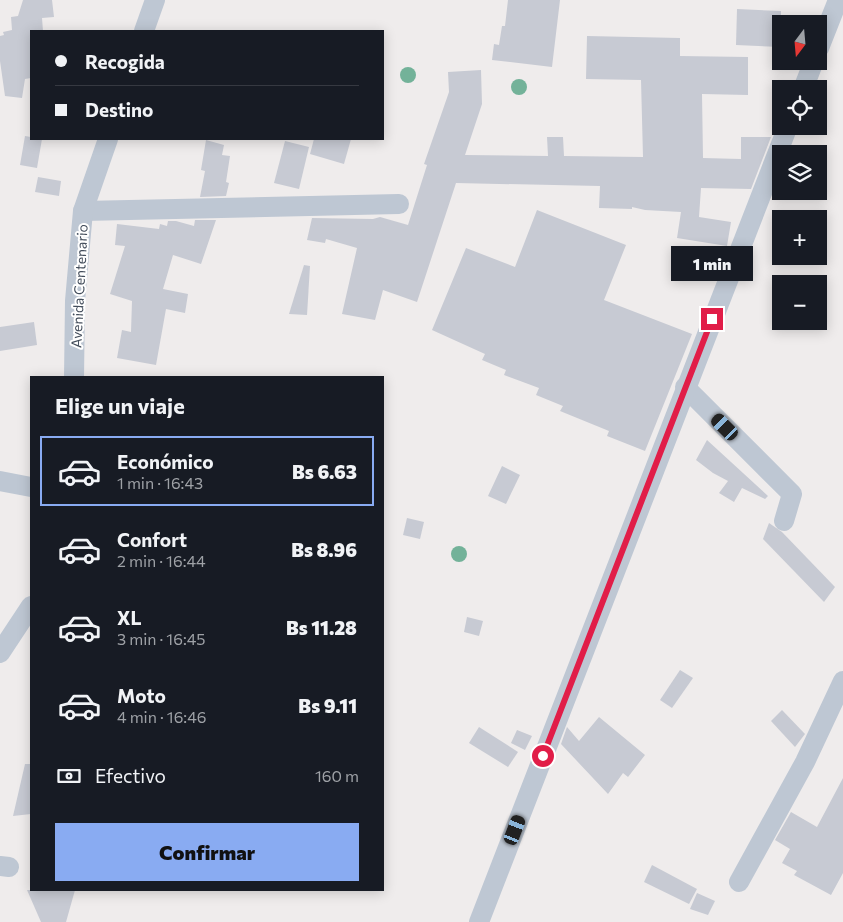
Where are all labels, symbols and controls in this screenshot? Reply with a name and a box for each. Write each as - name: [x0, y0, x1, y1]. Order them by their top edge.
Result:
- north arrow: [772, 15, 828, 70]
- map controls: [772, 15, 827, 330]
- text: Recogida: [85, 50, 165, 73]
- button: locate: [772, 80, 827, 135]
- text: Destino: [85, 98, 153, 121]
- button: layers: [772, 145, 827, 200]
- button: +: [772, 210, 827, 265]
- street label: Avenida Centenario: [67, 224, 91, 348]
- callout: 1 min: [671, 246, 753, 282]
- text: 1 min: [693, 254, 731, 273]
- button: −: [772, 275, 827, 330]
- route end: [701, 308, 723, 330]
- text: Elige un viaje: [55, 392, 185, 419]
- car: [709, 411, 740, 443]
- icon: car: [57, 449, 102, 494]
- text: Económico: [117, 450, 214, 473]
- text: Bs 6.63: [292, 460, 357, 483]
- text: 1 min · 16:43: [117, 473, 203, 492]
- icon: car: [57, 527, 102, 572]
- text: Confort: [117, 528, 187, 551]
- text: Bs 8.96: [291, 538, 357, 561]
- text: 2 min · 16:44: [117, 551, 206, 570]
- icon: car: [57, 605, 102, 650]
- text: XL: [117, 606, 142, 629]
- text: Bs 11.28: [286, 616, 357, 639]
- text: 3 min · 16:45: [117, 629, 205, 648]
- icon: car: [57, 683, 102, 728]
- text: Moto: [117, 684, 166, 707]
- text: Bs 9.11: [298, 694, 357, 717]
- text: 4 min · 16:46: [117, 707, 206, 726]
- route start: [532, 745, 554, 767]
- icon: cash: [55, 762, 83, 790]
- text: Efectivo: [95, 764, 166, 787]
- text: 160 m: [315, 766, 359, 785]
- car: [502, 813, 527, 847]
- button: Confirmar: [55, 823, 359, 881]

